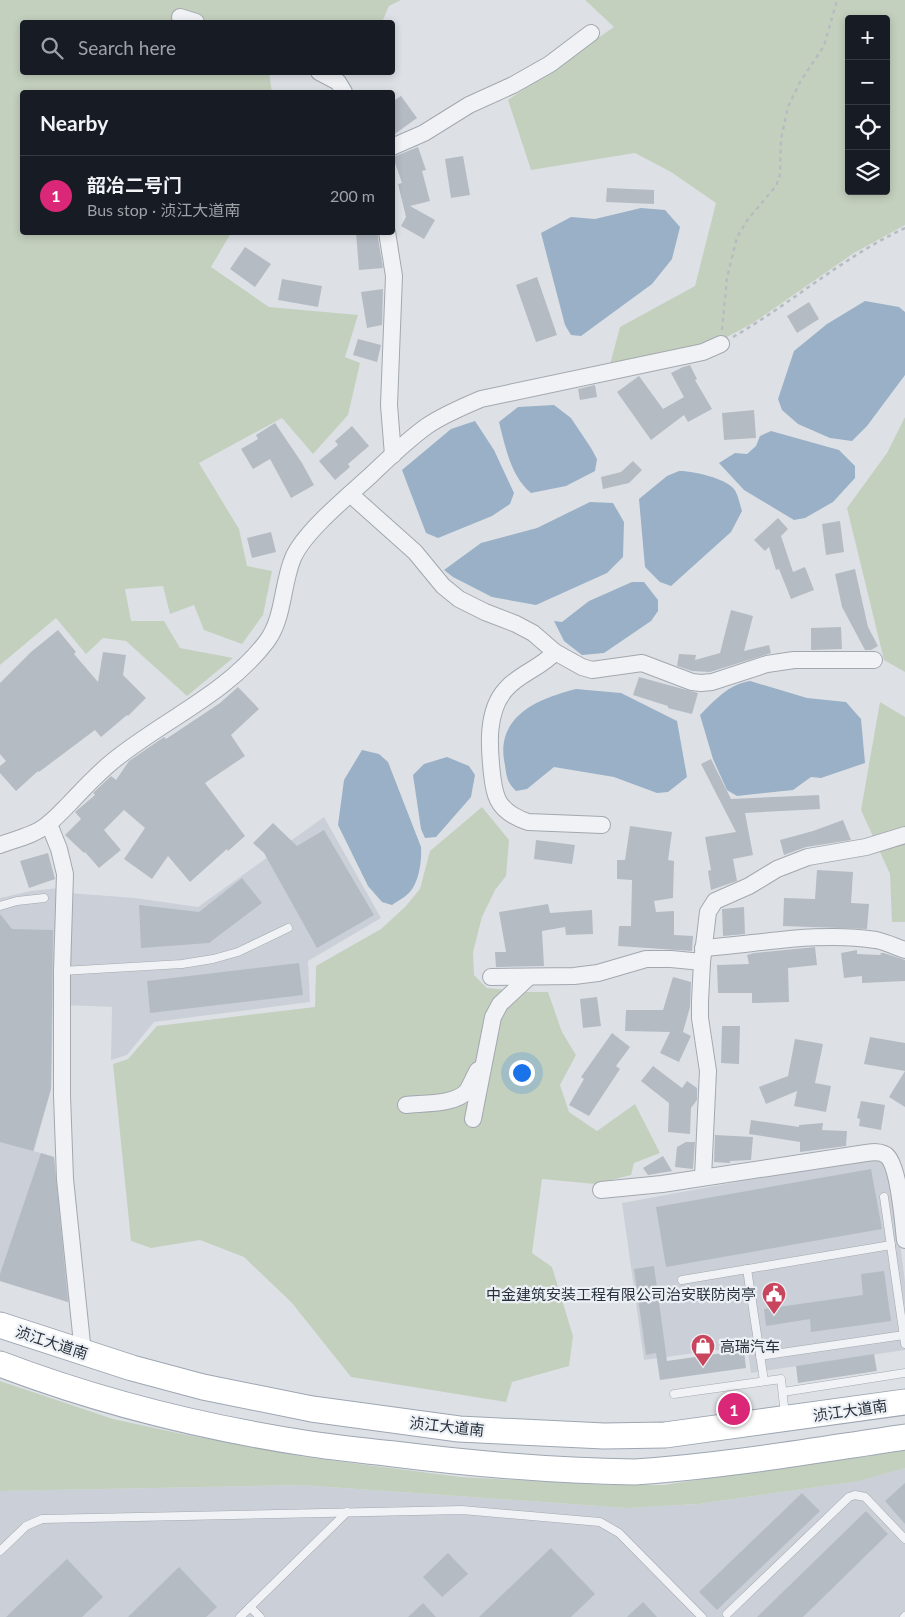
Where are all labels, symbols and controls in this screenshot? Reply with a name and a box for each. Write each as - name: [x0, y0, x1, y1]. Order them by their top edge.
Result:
- map controls: [845, 15, 890, 195]
- button: +: [845, 15, 890, 60]
- search box: [20, 20, 395, 75]
- icon: search: [38, 34, 66, 62]
- text: Search here: [78, 36, 176, 59]
- button: −: [845, 60, 890, 105]
- button: locate: [845, 105, 890, 150]
- text: Nearby: [40, 110, 108, 135]
- button: layers: [845, 150, 890, 195]
- text: 韶冶二号门: [87, 173, 182, 196]
- text: 1: [51, 186, 61, 205]
- text: 200 m: [330, 186, 375, 205]
- text: Bus stop · 浈江大道南: [87, 200, 240, 219]
- your location: [509, 1060, 535, 1086]
- public building icon: 中金建筑安装工程有限公司治安联防岗亭: [761, 1281, 787, 1315]
- place label: 中金建筑安装工程有限公司治安联防岗亭: [486, 1285, 756, 1303]
- street label: 浈江大道南: [14, 1322, 90, 1362]
- shop icon: 高瑞汽车: [690, 1333, 716, 1367]
- place label: 高瑞汽车: [720, 1337, 780, 1355]
- pin: 1: [718, 1390, 750, 1428]
- street label: 浈江大道南: [812, 1396, 888, 1424]
- street label: 浈江大道南: [409, 1413, 485, 1439]

